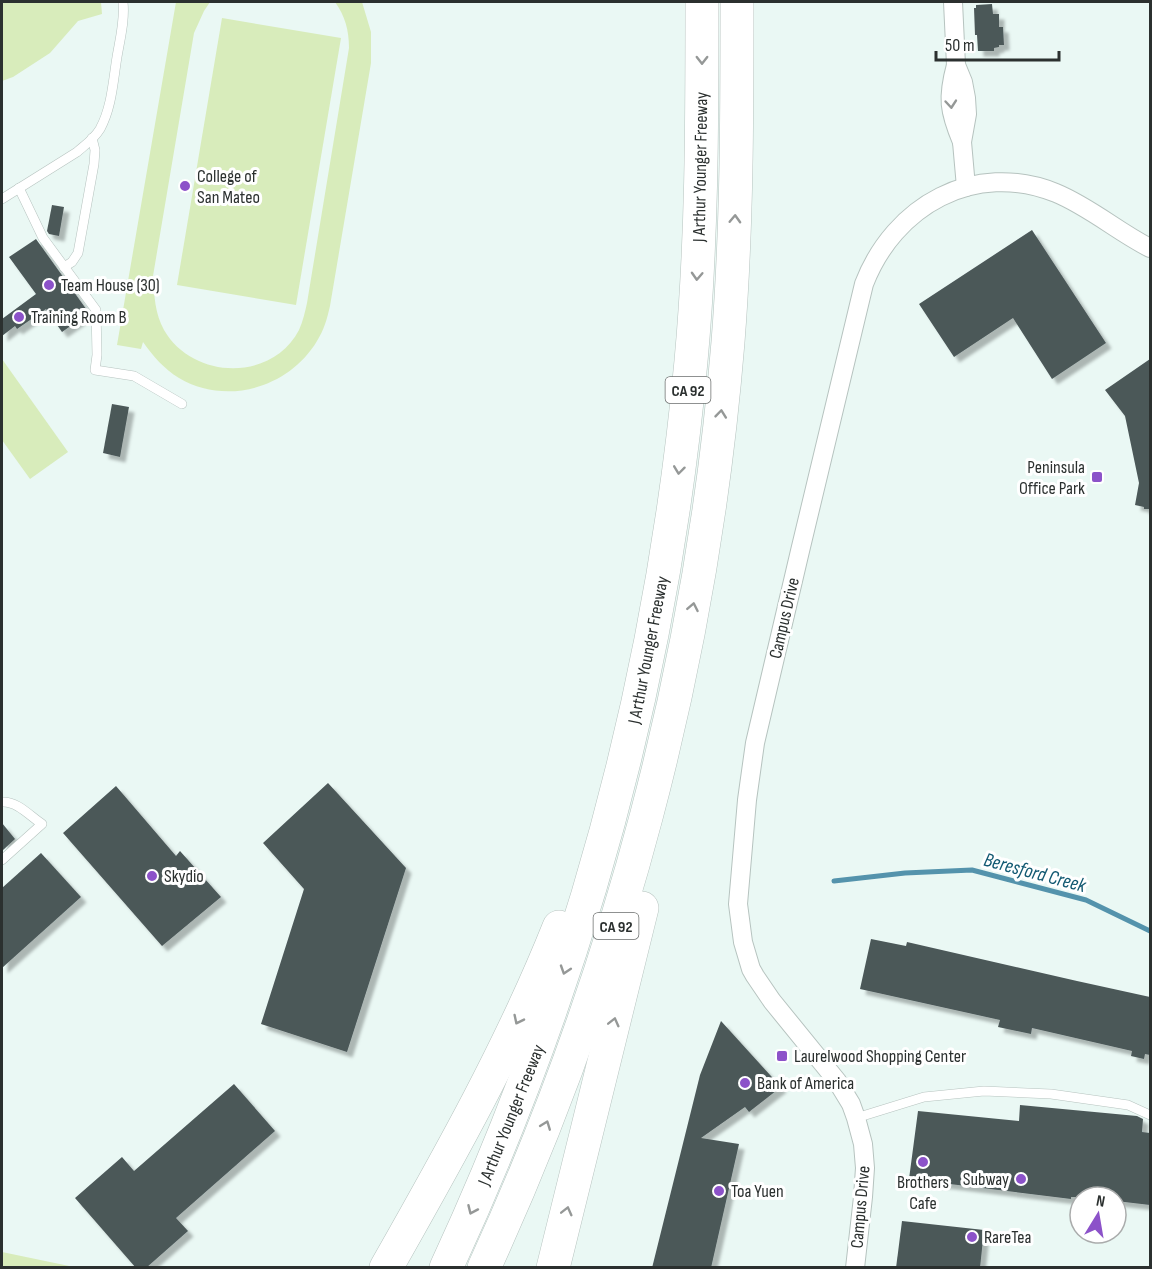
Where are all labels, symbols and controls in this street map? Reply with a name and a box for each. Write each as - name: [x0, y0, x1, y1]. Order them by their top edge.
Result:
- scale bar: [936, 24, 1059, 62]
- text: 50 m: [945, 35, 975, 56]
- one-way arrow: [696, 55, 708, 64]
- street label: J Arthur Younger Freeway: [689, 92, 712, 243]
- one-way arrow: [944, 100, 957, 109]
- place label: College of San Mateo: [197, 166, 260, 208]
- marker: College of San Mateo: [178, 179, 192, 193]
- one-way arrow: [728, 215, 741, 224]
- one-way arrow: [691, 271, 704, 280]
- place label: Team House (30): [61, 275, 160, 296]
- marker: Team House (30): [42, 278, 56, 292]
- place label: Training Room B: [31, 307, 126, 328]
- marker: Training Room B: [12, 310, 26, 324]
- road number: CA 92: [666, 377, 710, 403]
- one-way arrow: [714, 409, 727, 418]
- place label: Peninsula Office Park: [1019, 457, 1085, 499]
- one-way arrow: [673, 465, 685, 475]
- marker: Peninsula Office Park: [1090, 470, 1104, 484]
- street label: J Arthur Younger Freeway: [624, 574, 673, 727]
- street label: Campus Drive: [765, 575, 804, 661]
- one-way arrow: [686, 602, 699, 612]
- water label: Beresford Creek: [981, 848, 1089, 898]
- place label: Skydio: [164, 866, 204, 887]
- marker: Skydio: [145, 869, 159, 883]
- road number: CA 92: [594, 913, 638, 939]
- one-way arrow: [560, 964, 572, 975]
- one-way arrow: [513, 1013, 525, 1024]
- one-way arrow: [607, 1017, 620, 1027]
- street label: J Arthur Younger Freeway: [473, 1042, 549, 1190]
- place label: Laurelwood Shopping Center: [794, 1046, 966, 1067]
- marker: Laurelwood Shopping Center: [775, 1049, 789, 1063]
- place label: Bank of America: [757, 1073, 854, 1094]
- marker: Bank of America: [738, 1076, 752, 1090]
- one-way arrow: [538, 1120, 551, 1131]
- marker: Brothers Cafe: [916, 1155, 930, 1169]
- street label: Campus Drive: [846, 1165, 875, 1249]
- place label: Subway: [963, 1169, 1009, 1190]
- place label: Brothers Cafe: [897, 1172, 949, 1214]
- marker: Subway: [1014, 1172, 1028, 1186]
- place label: Toa Yuen: [731, 1181, 784, 1202]
- marker: Toa Yuen: [712, 1184, 726, 1198]
- north arrow: [1068, 1185, 1128, 1245]
- text: N: [1095, 1192, 1107, 1212]
- one-way arrow: [468, 1204, 480, 1215]
- one-way arrow: [560, 1206, 573, 1216]
- place label: RareTea: [984, 1227, 1031, 1248]
- marker: RareTea: [965, 1230, 979, 1244]

